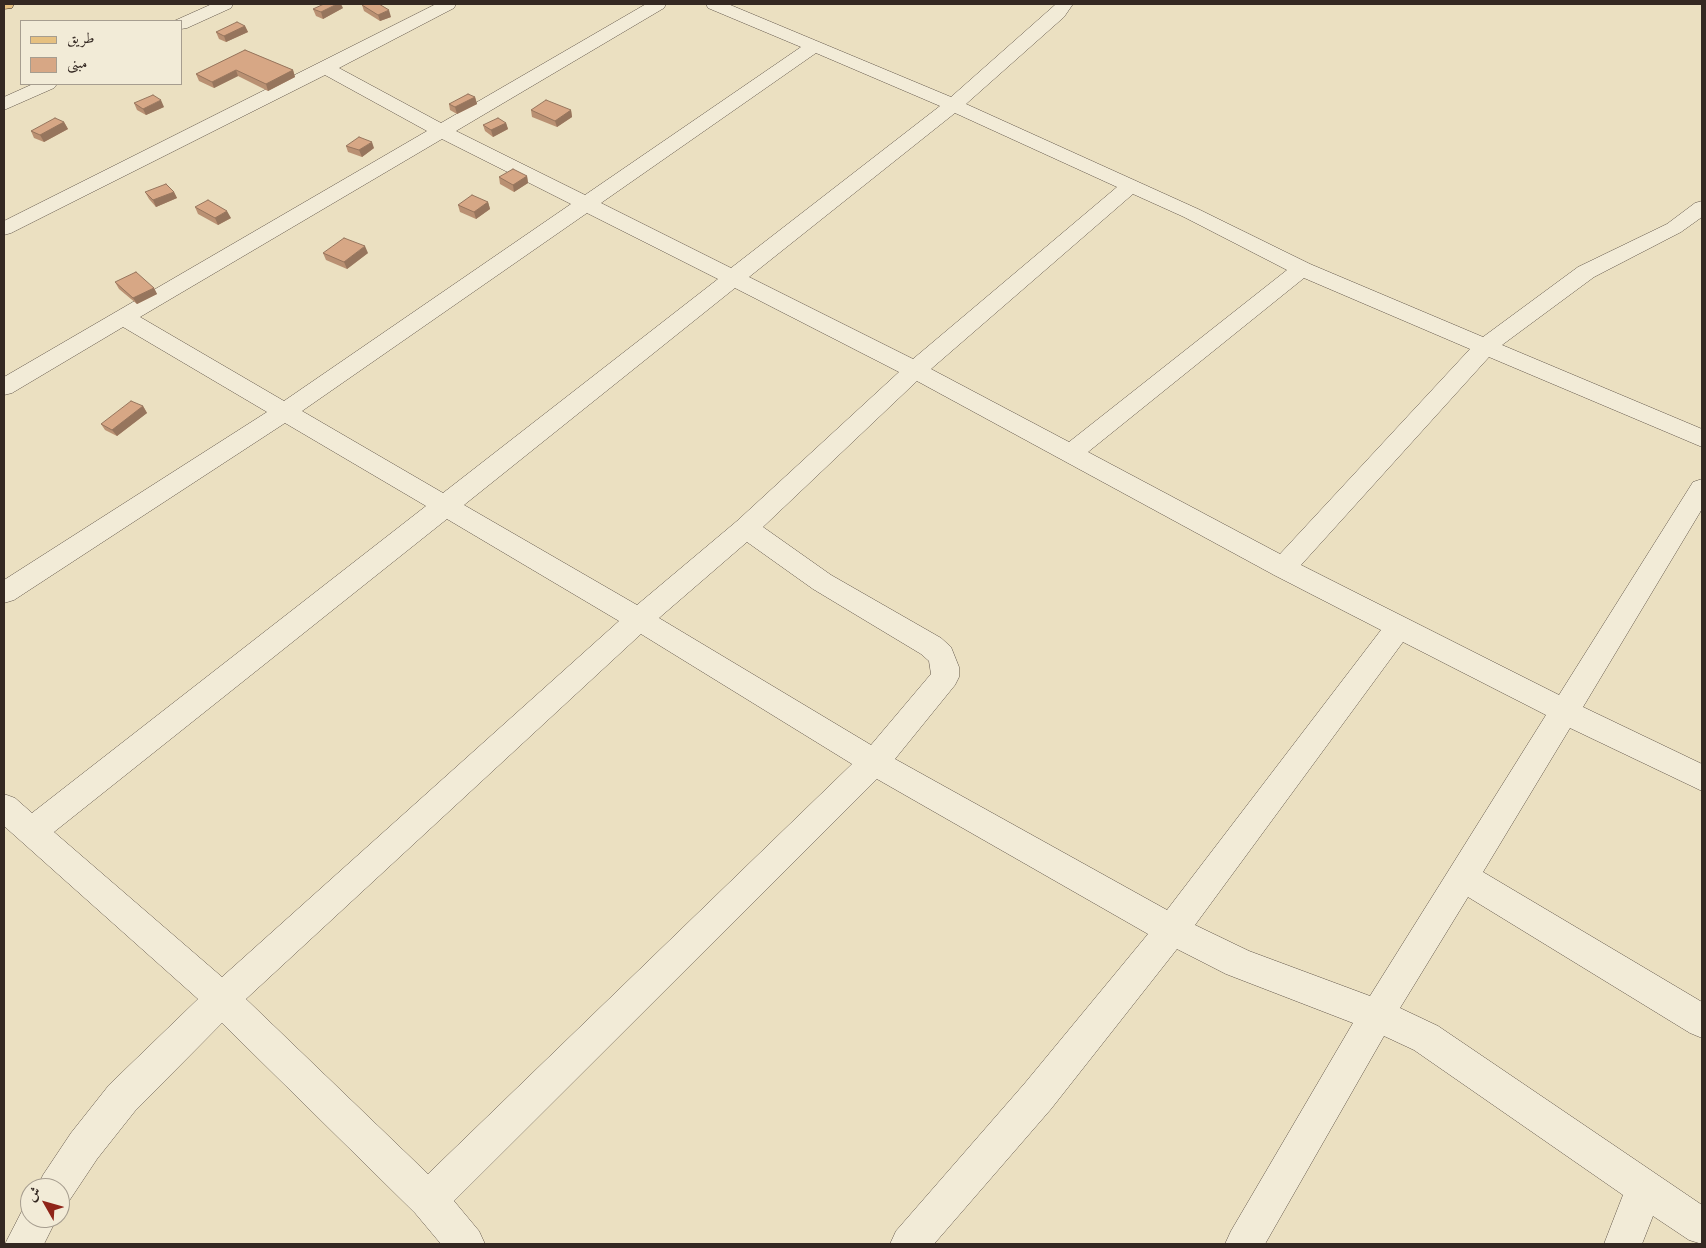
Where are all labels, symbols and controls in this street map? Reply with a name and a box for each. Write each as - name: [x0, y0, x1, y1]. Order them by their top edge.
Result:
- legend: [20, 20, 182, 85]
- text: طريق: [67, 28, 94, 48]
- text: مبنى: [67, 53, 87, 73]
- north arrow: [20, 1178, 70, 1228]
- text: ش: [22, 1183, 45, 1205]

